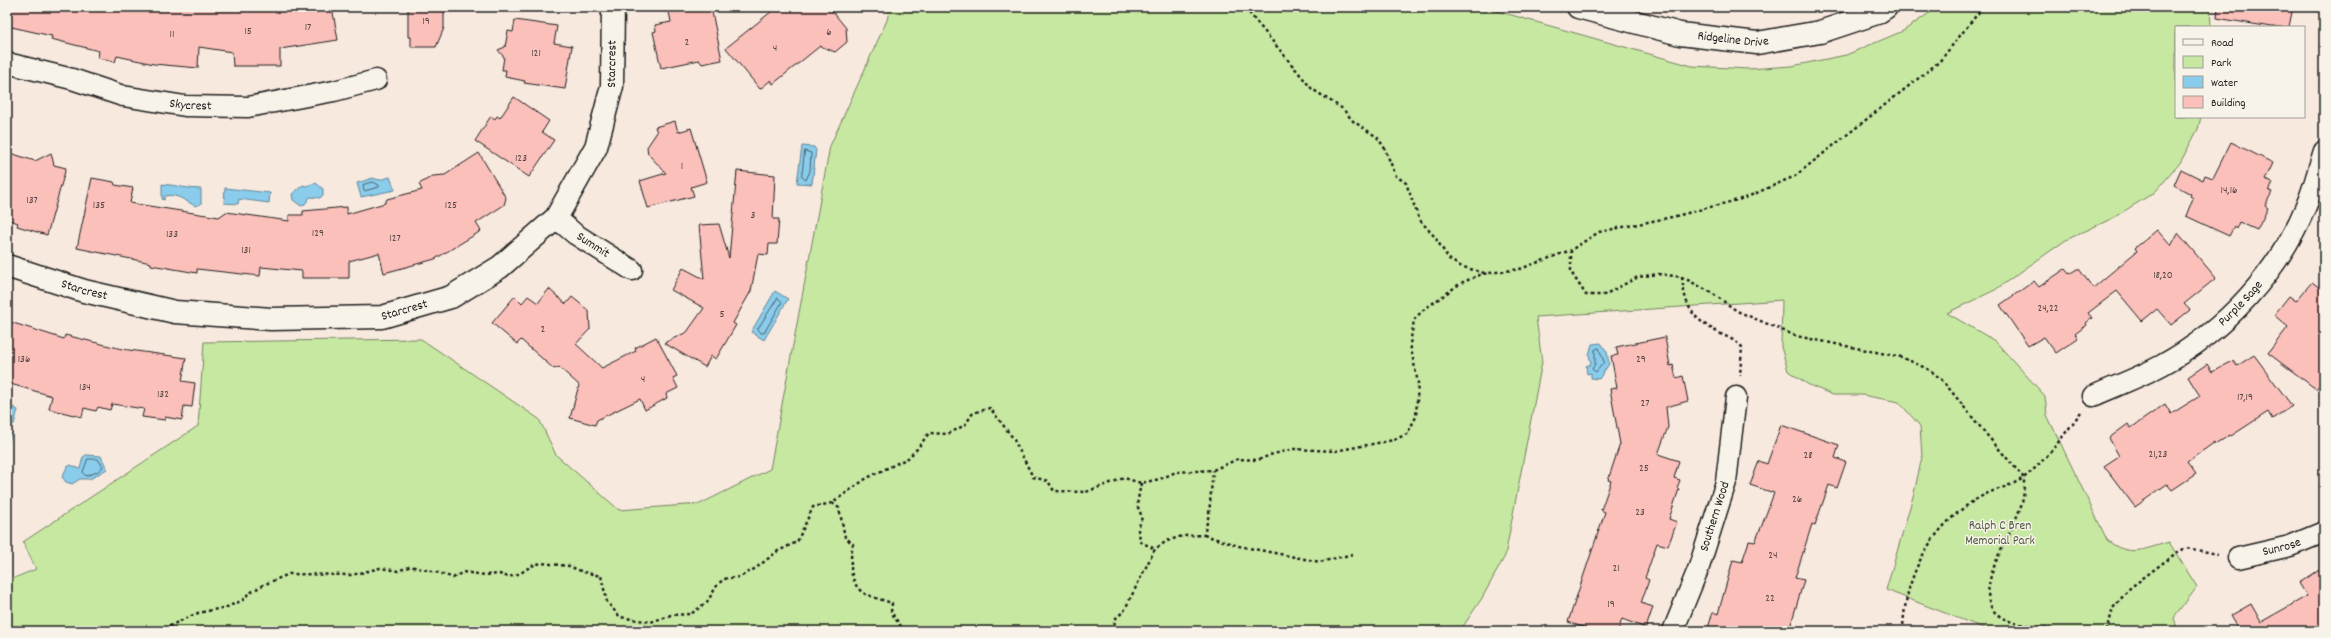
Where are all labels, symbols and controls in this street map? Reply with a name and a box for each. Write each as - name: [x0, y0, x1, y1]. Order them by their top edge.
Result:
- house number: 19: [422, 14, 430, 30]
- house number: 17: [305, 20, 311, 36]
- house number: 15: [244, 24, 252, 40]
- house number: 6: [826, 25, 832, 41]
- legend: [2175, 26, 2305, 118]
- house number: 11: [170, 27, 174, 43]
- street label: Ridgeline Drive: [1696, 27, 1770, 53]
- house number: 2: [685, 35, 690, 51]
- text: Road: [2211, 35, 2233, 52]
- street label: Starcrest: [602, 40, 622, 88]
- house number: 4: [773, 41, 777, 57]
- house number: 121: [531, 46, 541, 62]
- text: Park: [2211, 55, 2232, 72]
- text: Water: [2211, 75, 2238, 92]
- street label: Skycrest: [168, 94, 212, 116]
- text: Building: [2211, 95, 2246, 112]
- house number: 123: [515, 151, 527, 167]
- house number: 1: [681, 159, 683, 175]
- house number: 14,16: [2221, 183, 2237, 199]
- house number: 137: [26, 193, 38, 209]
- house number: 135: [93, 198, 105, 214]
- house number: 125: [445, 198, 457, 214]
- house number: 3: [751, 208, 756, 224]
- house number: 129: [312, 226, 324, 242]
- house number: 133: [166, 227, 178, 243]
- street label: Summit: [572, 228, 614, 263]
- house number: 127: [389, 231, 401, 247]
- house number: 131: [241, 243, 251, 259]
- house number: 18,20: [2153, 268, 2173, 284]
- street label: Starcrest: [58, 275, 110, 306]
- street label: Purple Sage: [2214, 276, 2268, 331]
- street label: Starcrest: [379, 295, 430, 326]
- house number: 24,22: [2037, 301, 2059, 317]
- house number: 5: [719, 307, 725, 323]
- house number: 2: [541, 322, 546, 338]
- house number: 136: [18, 352, 30, 368]
- house number: 29: [1636, 352, 1646, 368]
- house number: 4: [641, 372, 645, 388]
- house number: 134: [79, 380, 91, 396]
- house number: 132: [157, 387, 169, 403]
- house number: 17,19: [2237, 390, 2253, 406]
- house number: 27: [1640, 396, 1650, 412]
- house number: 21,23: [2149, 447, 2168, 463]
- house number: 28: [1803, 448, 1813, 464]
- house number: 25: [1639, 461, 1649, 477]
- street label: Southern Wood: [1695, 479, 1735, 554]
- house number: 26: [1792, 492, 1802, 508]
- house number: 23: [1635, 505, 1645, 521]
- park label: Ralph C Bren Memorial Park: [1965, 517, 2035, 551]
- street label: Sunrose: [2261, 533, 2304, 562]
- house number: 24: [1768, 548, 1778, 564]
- house number: 21: [1612, 561, 1620, 577]
- house number: 22: [1765, 591, 1775, 607]
- house number: 19: [1607, 597, 1615, 613]

